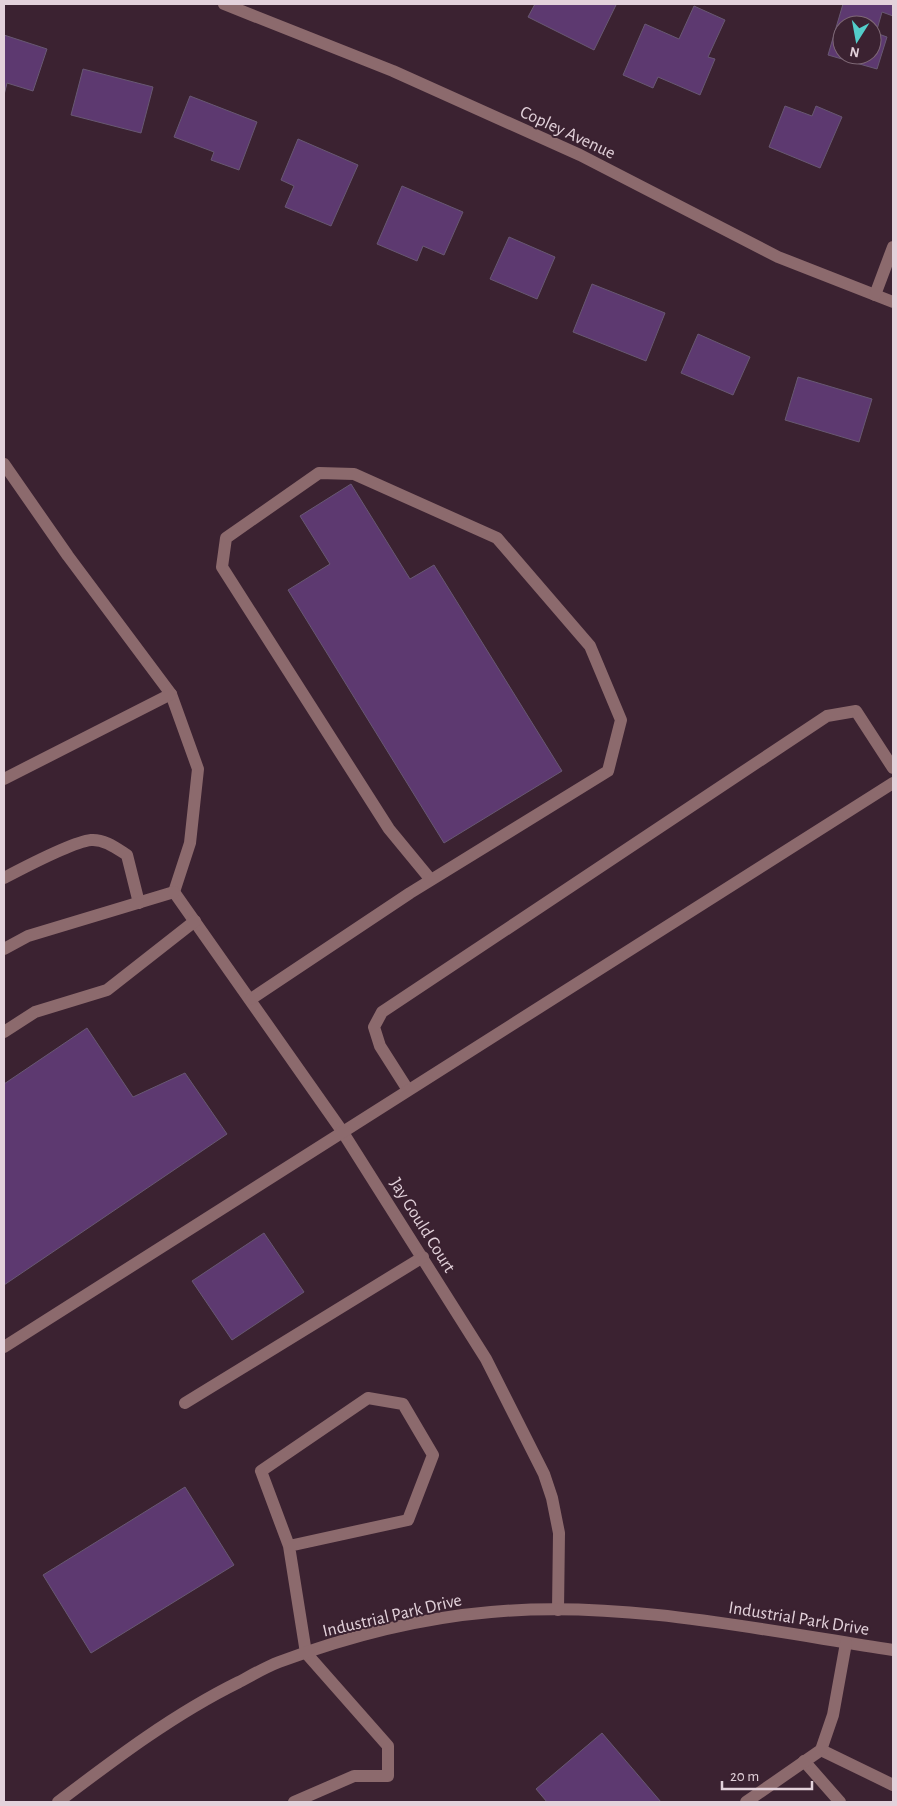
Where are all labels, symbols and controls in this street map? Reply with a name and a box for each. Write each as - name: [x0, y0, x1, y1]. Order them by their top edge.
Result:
- north arrow: [832, 15, 882, 65]
- text: N: [849, 44, 861, 60]
- street label: Copley Avenue: [517, 103, 618, 163]
- street label: Jay Gould Court: [386, 1175, 458, 1276]
- street label: Industrial Park Drive: [321, 1591, 464, 1641]
- street label: Industrial Park Drive: [727, 1599, 870, 1639]
- scale bar: [722, 1758, 812, 1790]
- text: 20 m: [730, 1769, 759, 1784]

